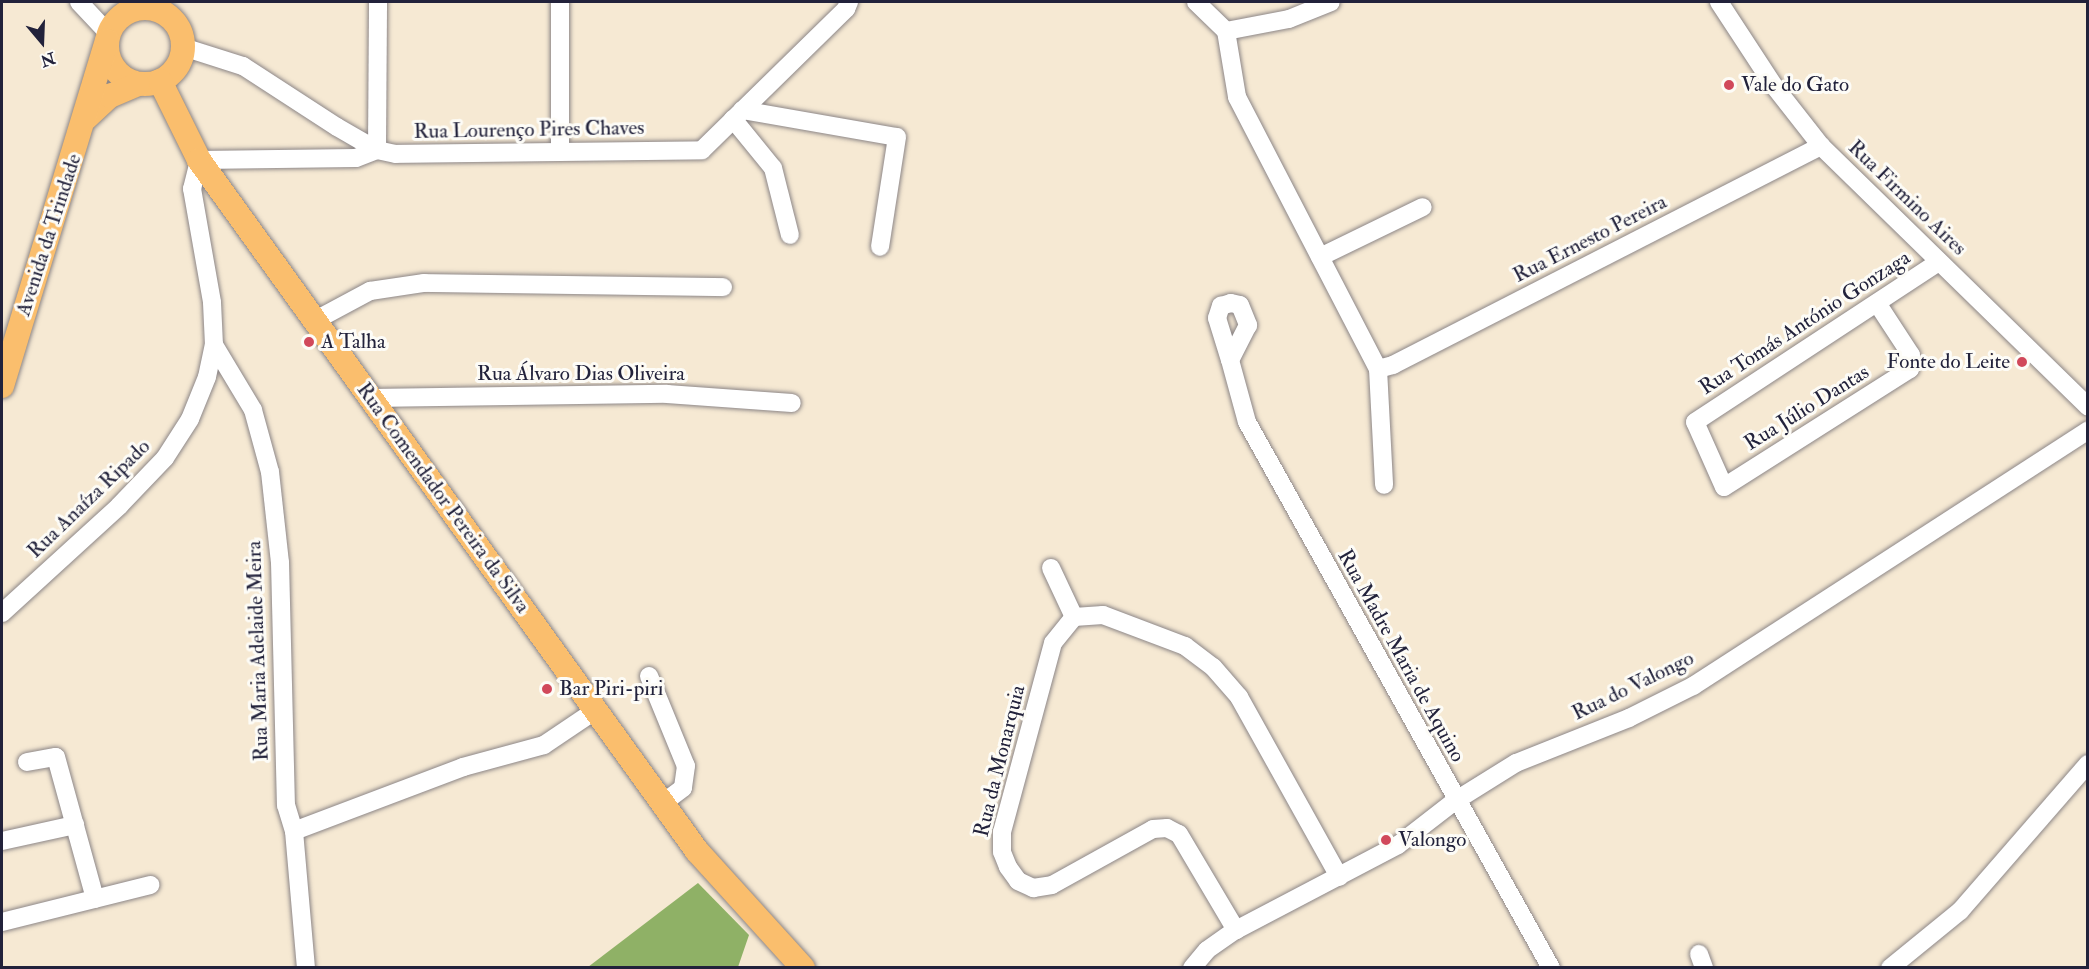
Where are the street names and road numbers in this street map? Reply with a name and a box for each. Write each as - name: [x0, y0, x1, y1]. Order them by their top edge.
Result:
- street label: Rua Lourenço Pires Chaves: [413, 115, 645, 145]
- street label: Rua Firmino Aires: [1842, 135, 1972, 261]
- street label: Avenida da Trindade: [11, 151, 87, 319]
- street label: Rua Ernesto Pereira: [1509, 189, 1671, 289]
- street label: Rua Tomás António Gonzaga: [1695, 245, 1915, 401]
- street label: Rua Júlio Dantas: [1740, 360, 1874, 456]
- street label: Rua Álvaro Dias Oliveira: [477, 361, 685, 387]
- street label: Rua Comendador Pereira da Silva: [351, 378, 535, 618]
- street label: Rua Anaíza Ripado: [22, 434, 156, 564]
- street label: Rua Maria Adelaide Meira: [242, 540, 274, 762]
- street label: Rua Madre Maria de Aquino: [1332, 545, 1470, 767]
- street label: Rua do Valongo: [1568, 646, 1698, 726]
- street label: Rua da Monarquia: [969, 683, 1031, 839]

